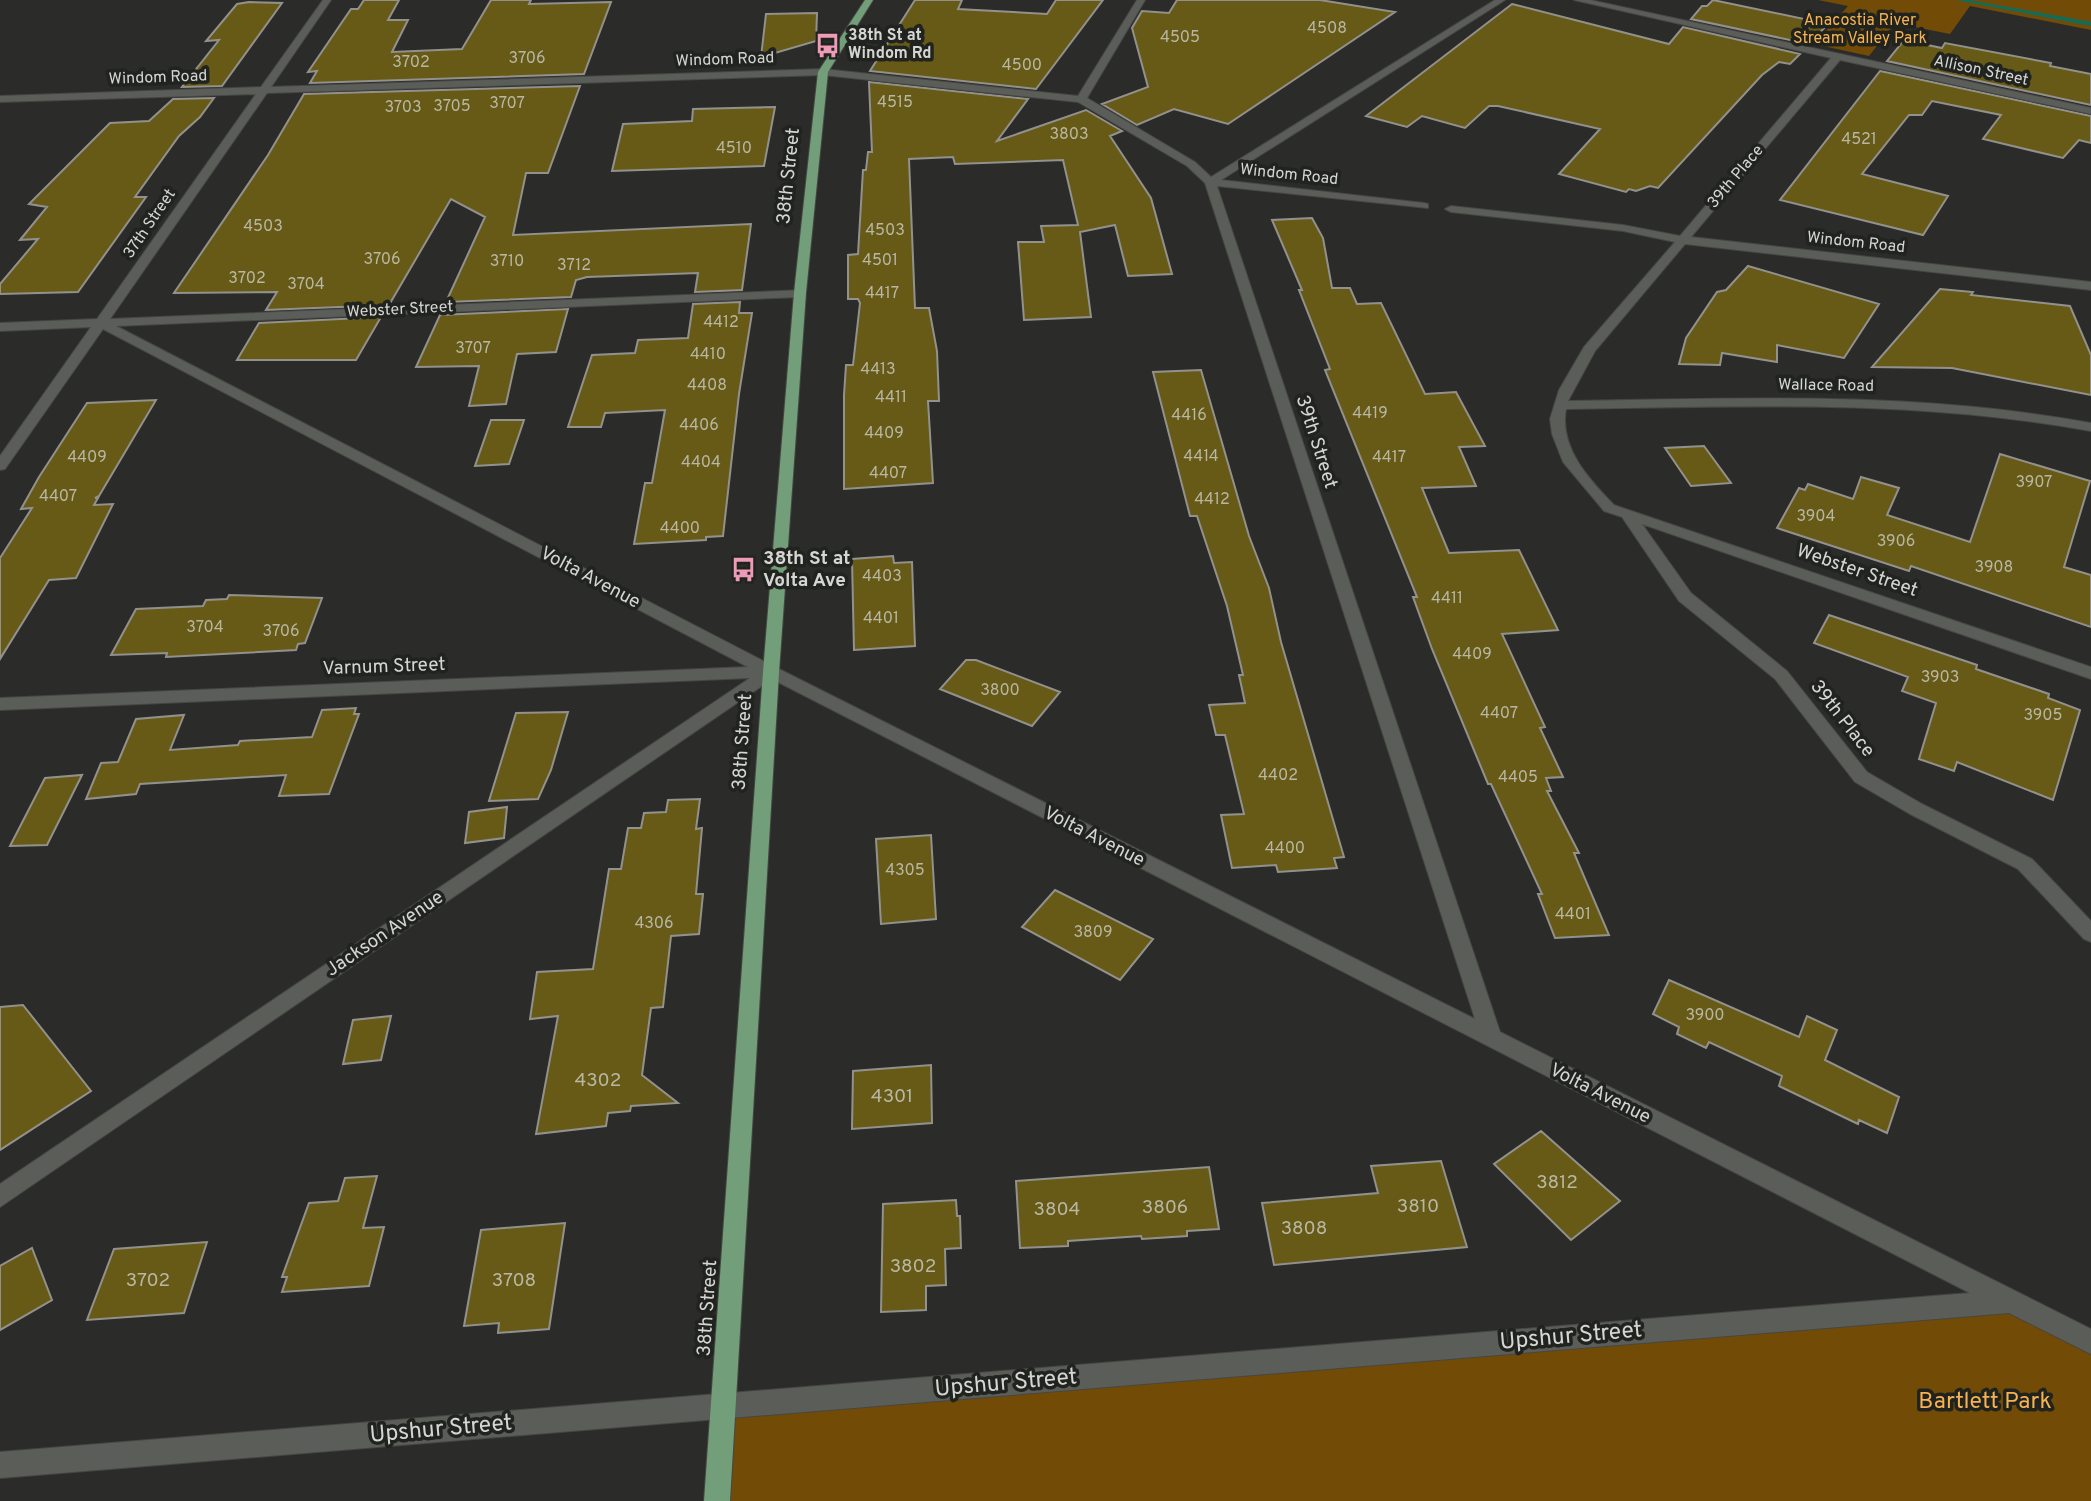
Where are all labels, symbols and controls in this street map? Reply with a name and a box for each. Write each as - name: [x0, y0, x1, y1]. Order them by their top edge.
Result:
- park label: Anacostia River Stream Valley Park: [1793, 11, 1927, 49]
- house number: 4508: [1307, 19, 1347, 39]
- place label: 38th St at Windom Rd: [848, 26, 932, 64]
- house number: 4505: [1160, 28, 1200, 48]
- bus stop icon: 38th St at Windom Rd: [814, 31, 842, 59]
- street label: Windom Road: [675, 48, 775, 72]
- house number: 3706: [508, 49, 546, 69]
- street label: Allison Street: [1932, 51, 2030, 91]
- house number: 3702: [392, 53, 430, 73]
- house number: 4500: [1002, 56, 1042, 76]
- street label: Windom Road: [108, 66, 208, 90]
- house number: 4515: [877, 93, 913, 113]
- house number: 3707: [489, 94, 525, 114]
- house number: 3705: [433, 97, 471, 117]
- house number: 3703: [384, 98, 422, 118]
- house number: 3803: [1049, 125, 1089, 145]
- street label: 38th Street: [772, 127, 806, 225]
- house number: 4521: [1841, 130, 1877, 150]
- house number: 4510: [716, 139, 752, 159]
- street label: 39th Place: [1704, 141, 1768, 213]
- street label: Windom Road: [1239, 160, 1339, 190]
- street label: 37th Street: [119, 185, 181, 263]
- house number: 4503: [243, 217, 283, 237]
- house number: 4503: [865, 221, 905, 241]
- street label: Windom Road: [1806, 228, 1906, 258]
- house number: 3706: [363, 250, 401, 270]
- house number: 4501: [862, 251, 898, 271]
- house number: 3710: [490, 252, 524, 272]
- house number: 3712: [557, 256, 591, 276]
- house number: 3702: [228, 269, 266, 289]
- house number: 3704: [287, 275, 325, 295]
- house number: 4417: [865, 284, 899, 304]
- street label: Webster Street: [346, 297, 454, 323]
- house number: 4412: [703, 313, 739, 333]
- house number: 3707: [455, 339, 491, 359]
- house number: 4410: [690, 345, 726, 365]
- house number: 4413: [860, 360, 896, 380]
- street label: Wallace Road: [1778, 375, 1874, 397]
- house number: 4408: [687, 376, 727, 396]
- house number: 4411: [875, 388, 907, 408]
- street label: 39th Street: [1290, 392, 1342, 492]
- house number: 4419: [1352, 404, 1388, 424]
- house number: 4416: [1171, 406, 1207, 426]
- house number: 4406: [679, 416, 719, 436]
- house number: 4409: [864, 424, 904, 444]
- house number: 4414: [1183, 447, 1219, 467]
- house number: 4409: [67, 448, 107, 468]
- house number: 4417: [1372, 448, 1406, 468]
- house number: 4404: [681, 453, 721, 473]
- house number: 4407: [869, 464, 907, 484]
- house number: 3907: [2016, 473, 2052, 493]
- house number: 4407: [39, 487, 77, 507]
- house number: 4412: [1194, 490, 1230, 510]
- house number: 3904: [1797, 507, 1836, 527]
- house number: 4400: [660, 519, 700, 539]
- house number: 3906: [1877, 532, 1915, 552]
- street label: Webster Street: [1793, 539, 1921, 603]
- street label: Volta Avenue: [536, 541, 644, 615]
- place label: 38th St at Volta Ave: [763, 547, 851, 593]
- bus stop icon: 38th St at Volta Ave: [729, 556, 757, 584]
- house number: 3908: [1975, 558, 2013, 578]
- house number: 4403: [862, 567, 902, 587]
- house number: 4411: [1431, 589, 1463, 609]
- house number: 4401: [863, 609, 899, 629]
- house number: 3704: [186, 618, 224, 638]
- house number: 3706: [262, 622, 300, 642]
- house number: 4409: [1452, 645, 1492, 665]
- street label: Varnum Street: [322, 653, 446, 681]
- house number: 3903: [1921, 668, 1959, 688]
- street label: 39th Place: [1804, 676, 1880, 762]
- house number: 3800: [980, 681, 1020, 701]
- street label: 38th Street: [728, 693, 758, 791]
- house number: 4407: [1480, 704, 1518, 724]
- house number: 3905: [2024, 706, 2062, 726]
- house number: 4402: [1258, 766, 1298, 786]
- house number: 4405: [1498, 768, 1538, 788]
- street label: Volta Avenue: [1039, 801, 1149, 873]
- house number: 4400: [1265, 839, 1305, 859]
- house number: 4305: [885, 861, 925, 881]
- street label: Jackson Avenue: [321, 886, 449, 982]
- house number: 4401: [1555, 905, 1591, 925]
- house number: 4306: [634, 914, 674, 934]
- house number: 3809: [1073, 923, 1113, 943]
- house number: 3900: [1685, 1006, 1725, 1026]
- street label: Volta Avenue: [1545, 1058, 1655, 1130]
- house number: 4302: [575, 1069, 621, 1093]
- house number: 4301: [871, 1085, 913, 1109]
- house number: 3812: [1536, 1171, 1578, 1195]
- house number: 3810: [1397, 1195, 1439, 1219]
- house number: 3806: [1142, 1196, 1188, 1220]
- house number: 3804: [1034, 1198, 1080, 1222]
- house number: 3808: [1281, 1217, 1327, 1241]
- house number: 3802: [890, 1255, 936, 1279]
- street label: 38th Street: [693, 1259, 723, 1357]
- house number: 3702: [126, 1269, 170, 1293]
- house number: 3708: [492, 1269, 536, 1293]
- street label: Upshur Street: [1498, 1316, 1644, 1358]
- street label: Upshur Street: [933, 1363, 1079, 1405]
- park label: Bartlett Park: [1918, 1388, 2052, 1417]
- street label: Upshur Street: [368, 1409, 514, 1451]

